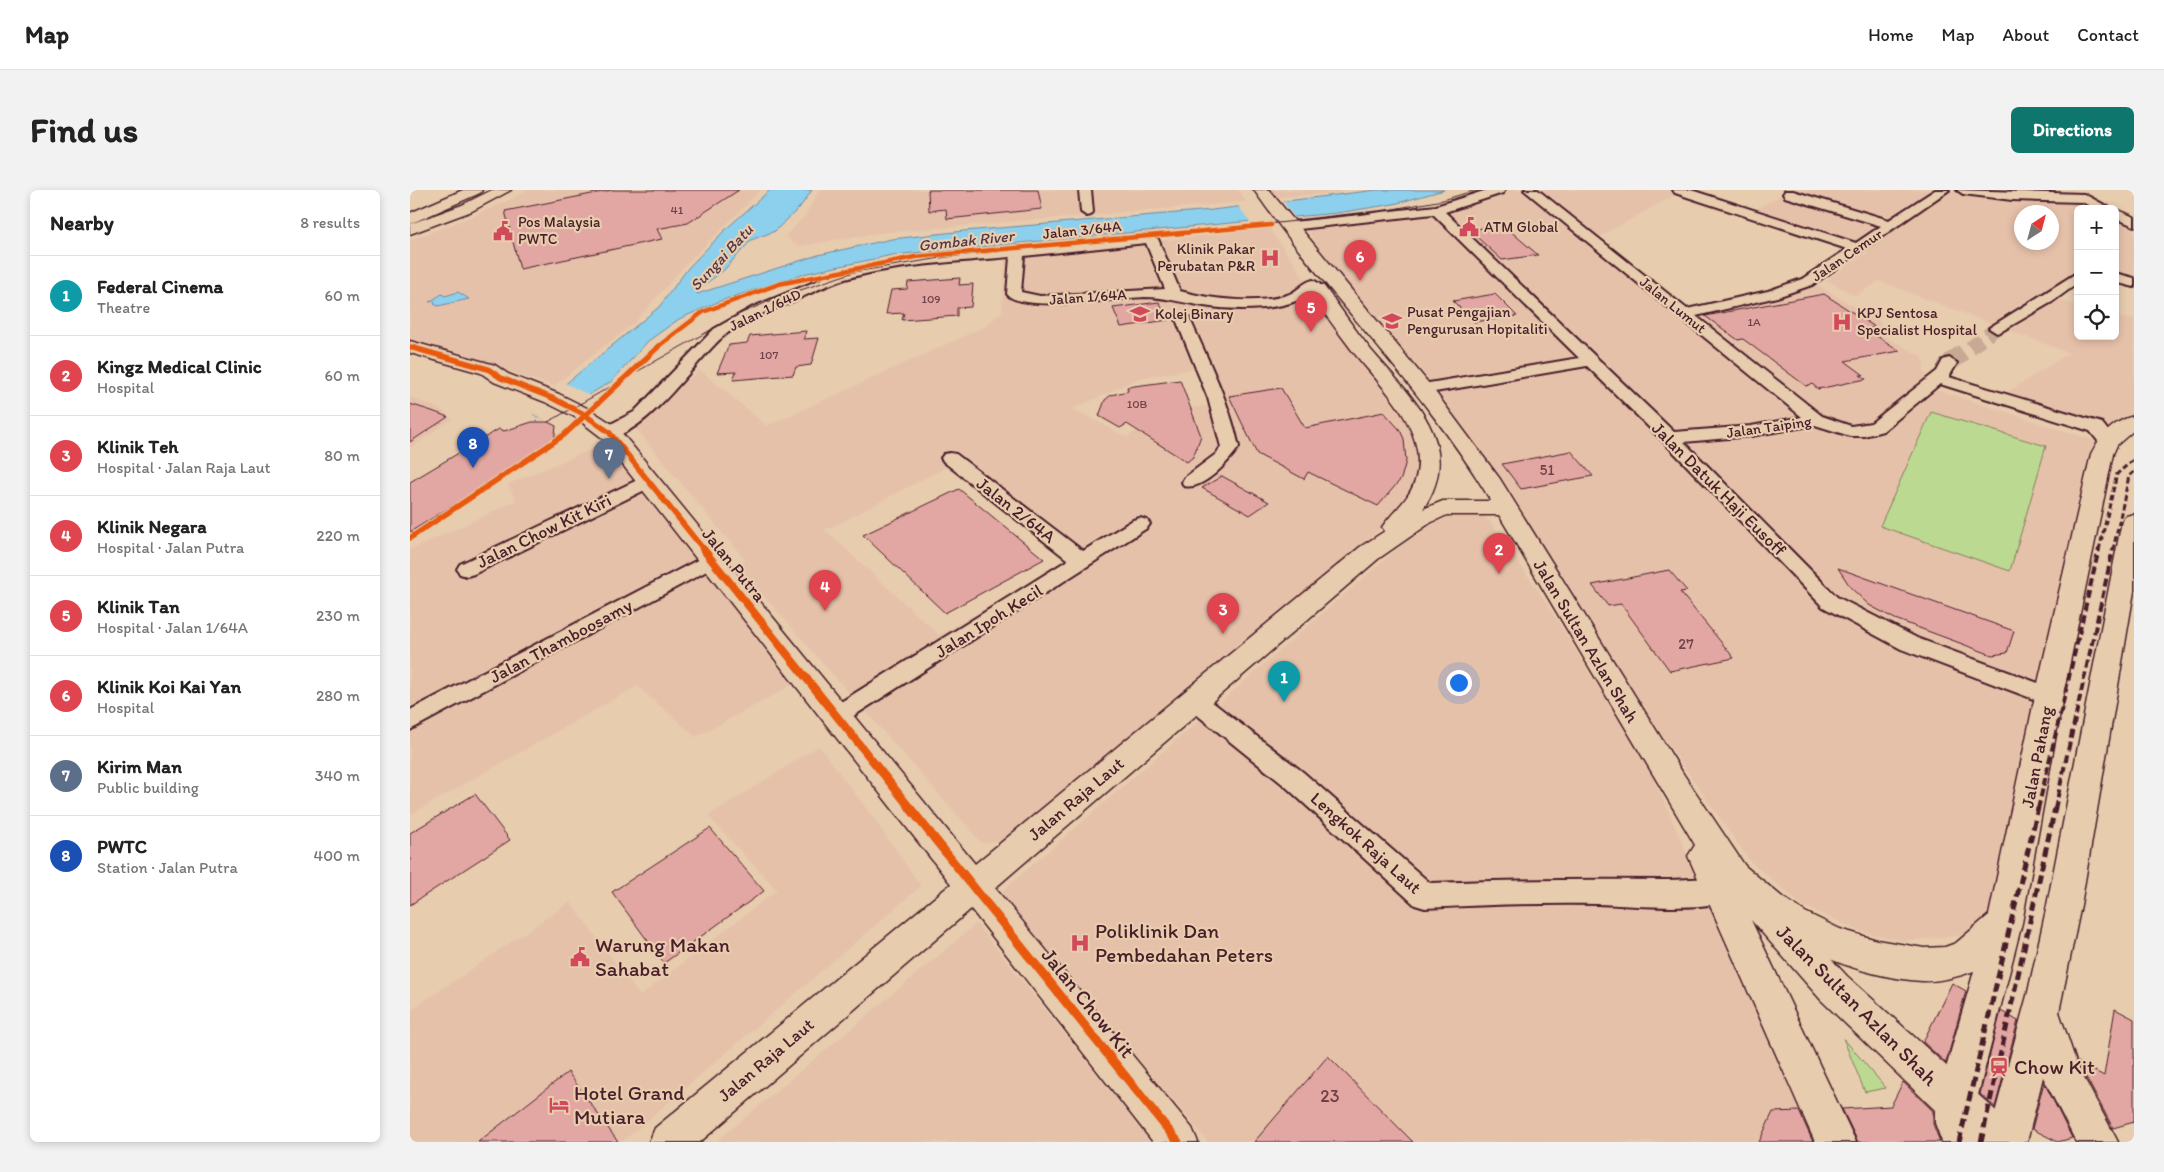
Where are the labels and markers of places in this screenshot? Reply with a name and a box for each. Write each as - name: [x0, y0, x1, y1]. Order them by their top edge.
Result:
- place label: Pos Malaysia PWTC: [518, 213, 601, 248]
- public building icon: ATM Global: [1458, 216, 1480, 238]
- place label: ATM Global: [1484, 218, 1559, 236]
- public building icon: Pos Malaysia PWTC: [492, 220, 514, 242]
- place label: Klinik Pakar Perubatan P&R: [1157, 240, 1256, 275]
- pin: 6: [1344, 240, 1376, 281]
- hospital icon: Klinik Pakar Perubatan P&R: [1259, 247, 1281, 269]
- pin: 5: [1295, 291, 1327, 332]
- school or university icon: Kolej Binary: [1129, 303, 1151, 325]
- place label: Pusat Pengajian Pengurusan Hopitaliti: [1407, 303, 1547, 338]
- place label: KPJ Sentosa Specialist Hospital: [1857, 304, 1978, 339]
- place label: Kolej Binary: [1155, 305, 1233, 323]
- school or university icon: Pusat Pengajian Pengurusan Hopitaliti: [1381, 310, 1403, 332]
- hospital icon: KPJ Sentosa Specialist Hospital: [1831, 311, 1853, 333]
- pin: 8: [457, 427, 489, 468]
- pin: 7: [593, 438, 625, 479]
- pin: 2: [1483, 533, 1515, 574]
- pin: 4: [809, 570, 841, 611]
- pin: 3: [1207, 593, 1239, 634]
- pin: 1: [1268, 661, 1300, 702]
- place label: Poliklinik Dan Pembedahan Peters: [1095, 918, 1273, 967]
- place label: Warung Makan Sahabat: [595, 932, 730, 981]
- hospital icon: Poliklinik Dan Pembedahan Peters: [1069, 932, 1091, 954]
- public building icon: Warung Makan Sahabat: [569, 946, 591, 968]
- place label: Chow Kit: [2014, 1054, 2095, 1079]
- station icon: Chow Kit: [1988, 1056, 2010, 1078]
- place label: Hotel Grand Mutiara: [574, 1080, 685, 1129]
- hotel icon: Hotel Grand Mutiara: [548, 1094, 570, 1116]

